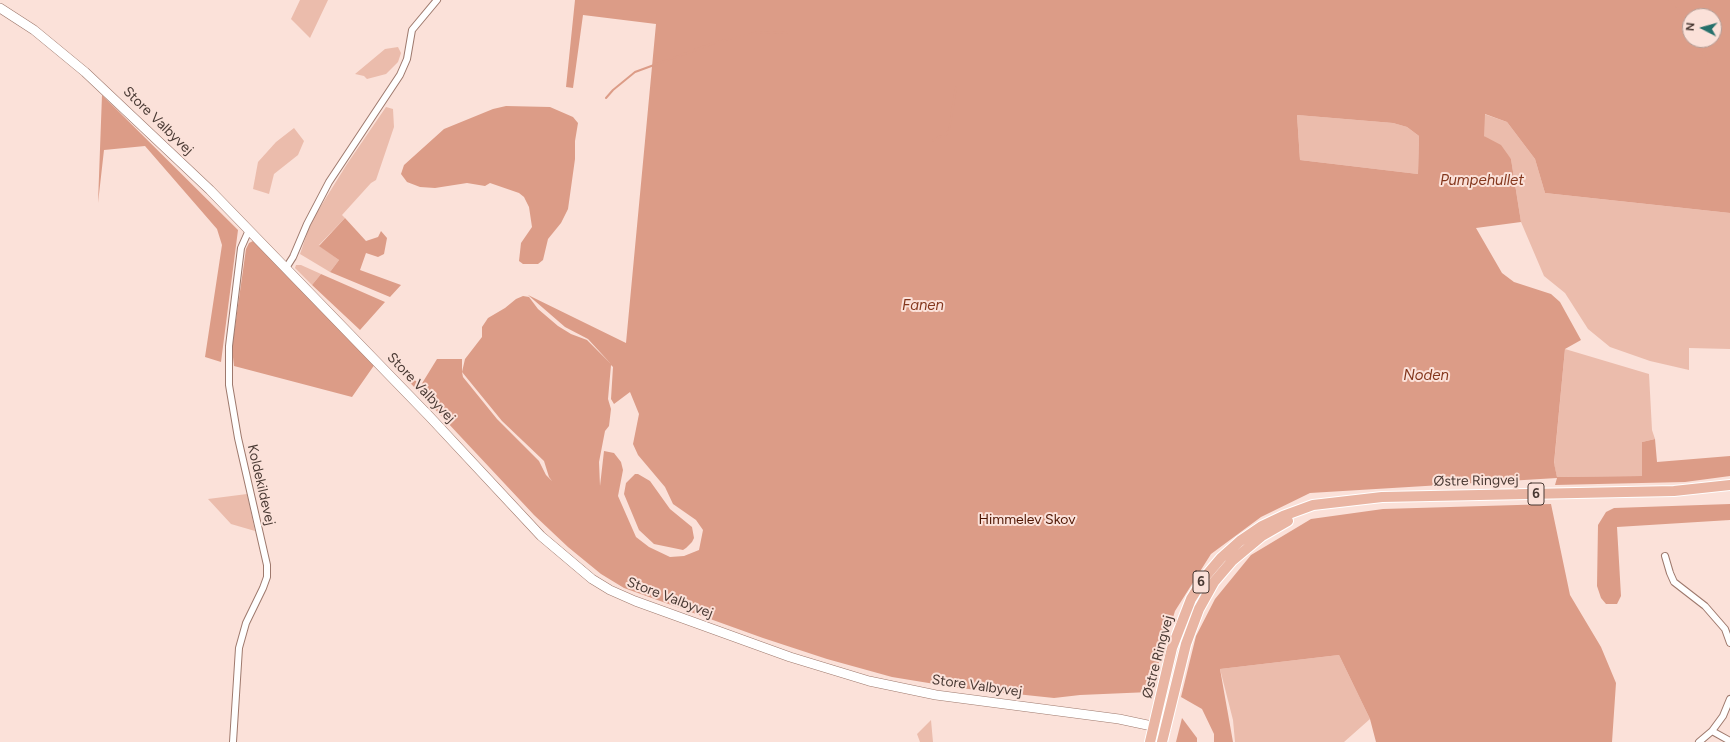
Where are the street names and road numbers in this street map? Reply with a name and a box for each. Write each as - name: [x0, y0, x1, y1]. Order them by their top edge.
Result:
- street label: Store Valbyvej: [119, 83, 197, 159]
- street label: Store Valbyvej: [383, 349, 459, 427]
- street label: Koldekildevej: [244, 443, 278, 527]
- street label: Østre Ringvej: [1433, 472, 1519, 490]
- road number: 6: [1528, 483, 1544, 505]
- road number: 6: [1193, 571, 1209, 593]
- street label: Store Valbyvej: [624, 574, 716, 622]
- street label: Østre Ringvej: [1139, 614, 1177, 700]
- street label: Store Valbyvej: [931, 671, 1023, 701]

